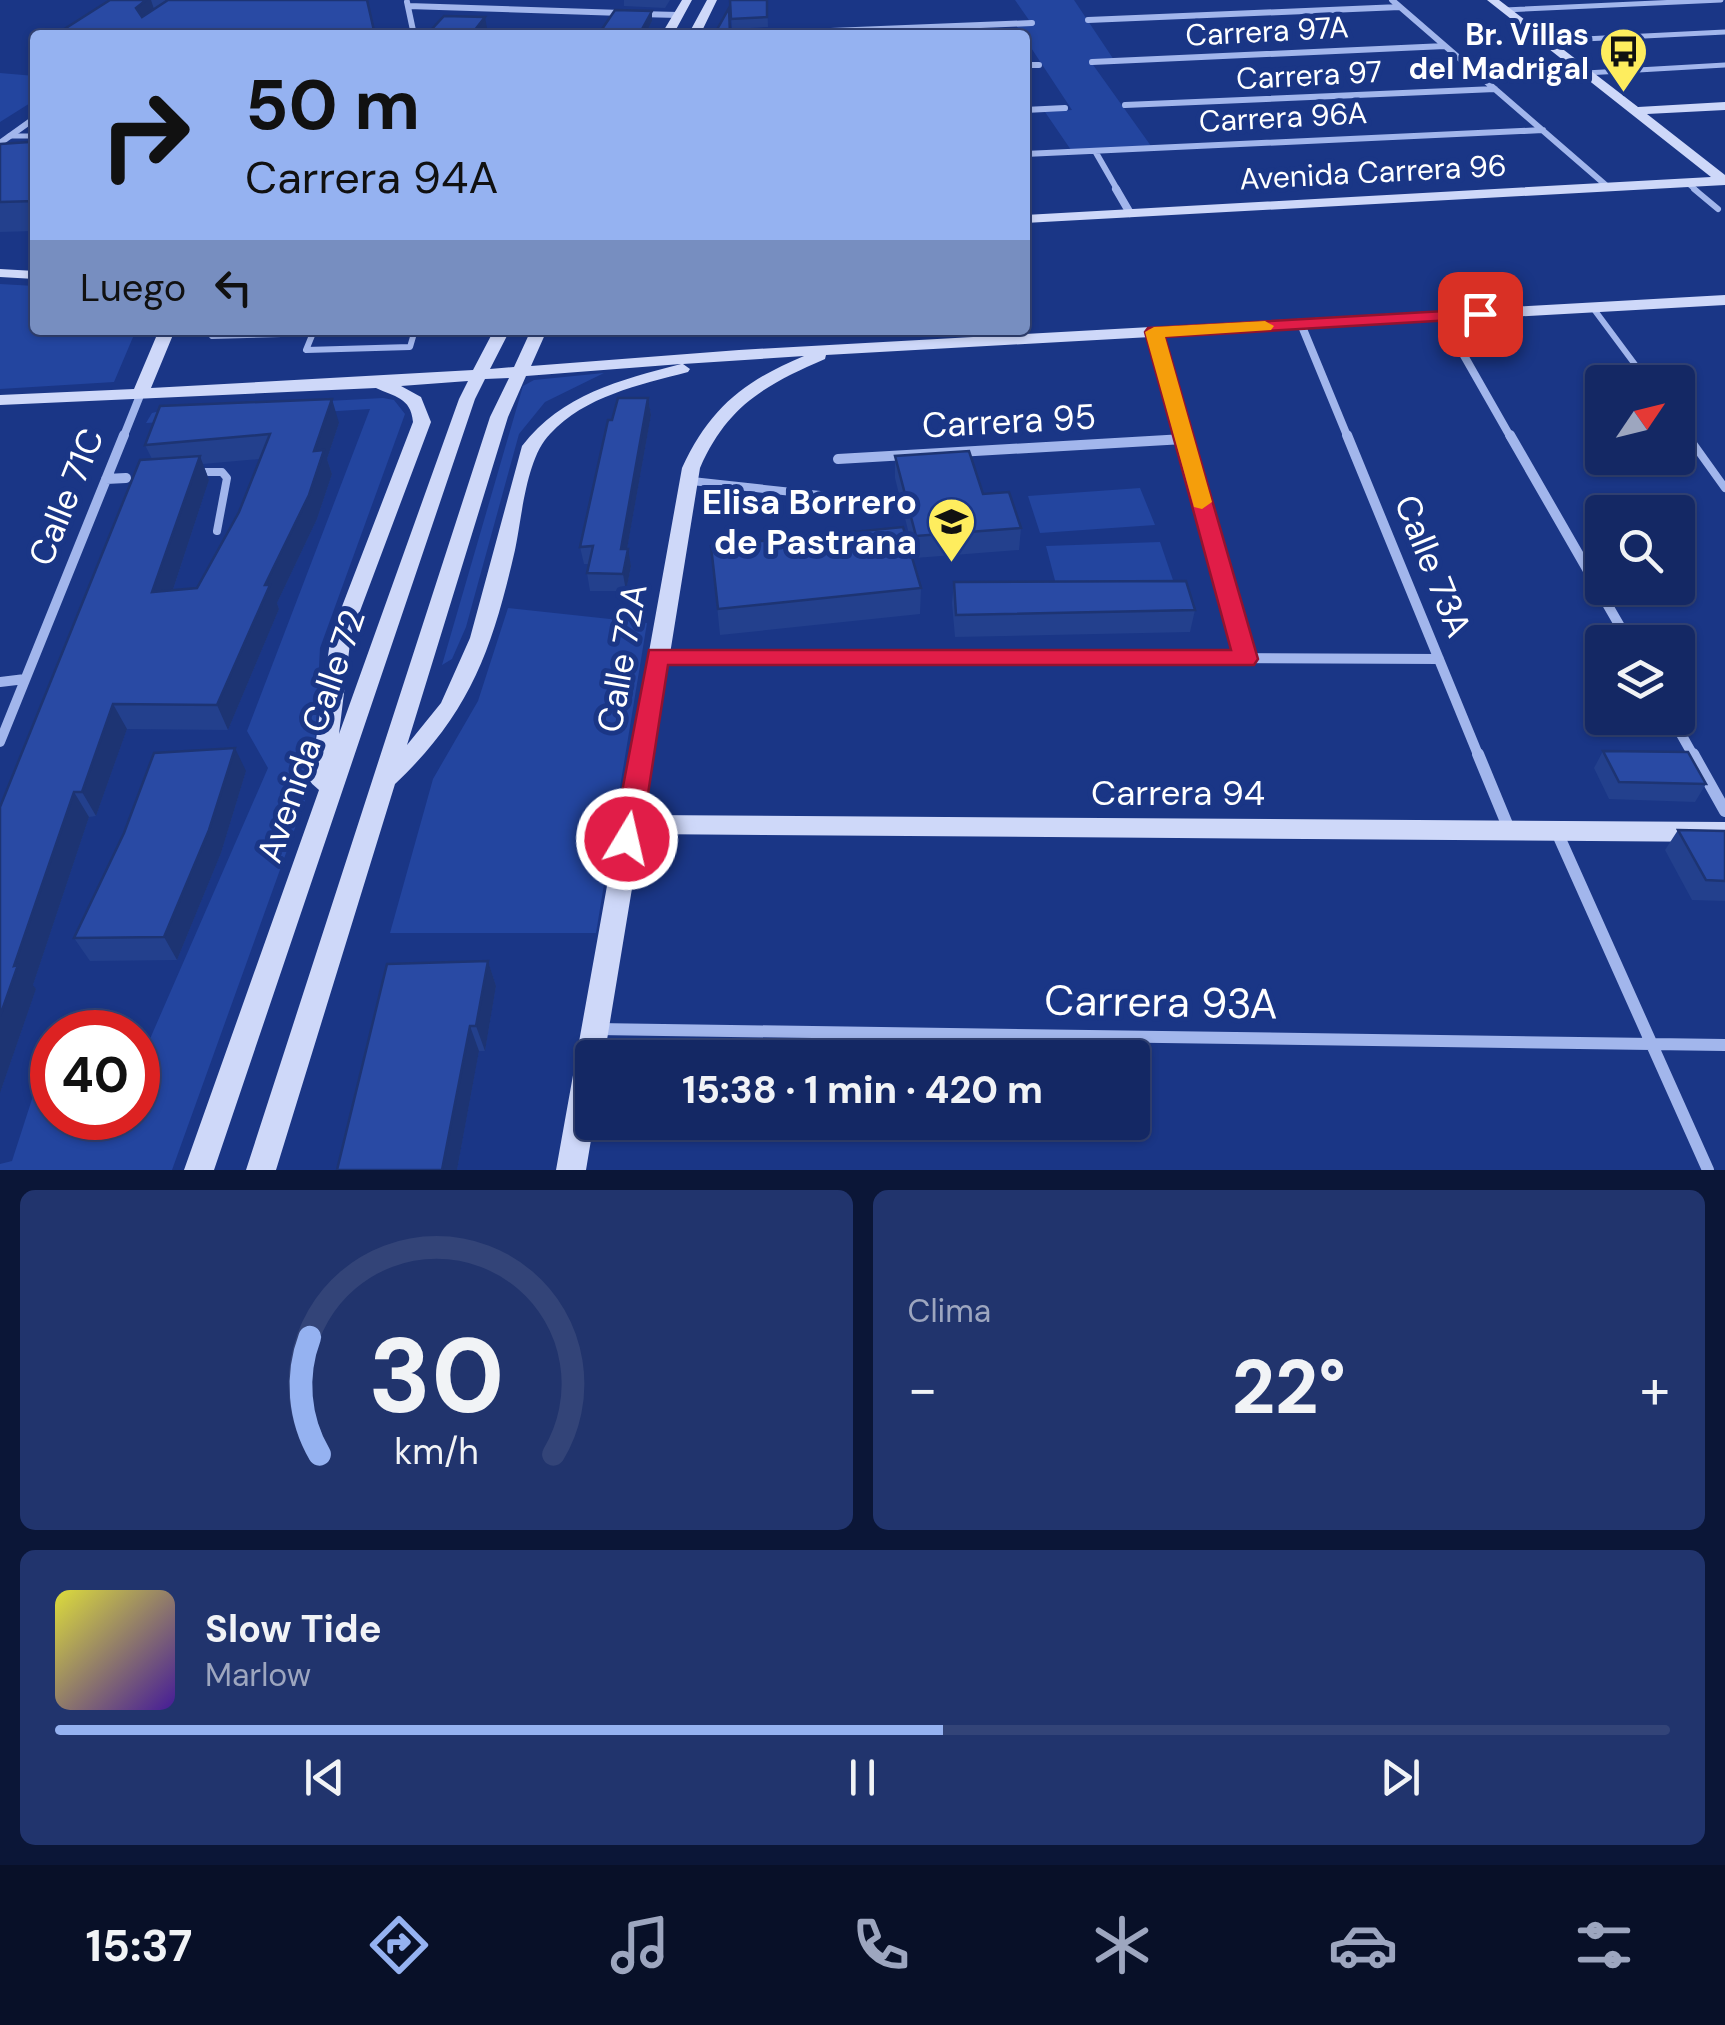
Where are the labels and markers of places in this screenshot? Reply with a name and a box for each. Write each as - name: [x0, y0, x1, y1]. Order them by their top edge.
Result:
- place label: Br. Villas del Madrigal: [1408, 15, 1589, 88]
- bus stop icon: Br. Villas del Madrigal: [1598, 25, 1650, 93]
- pin: [1438, 272, 1523, 357]
- place label: Elisa Borrero de Pastrana: [702, 479, 917, 565]
- school or university icon: Elisa Borrero de Pastrana: [926, 496, 978, 564]

